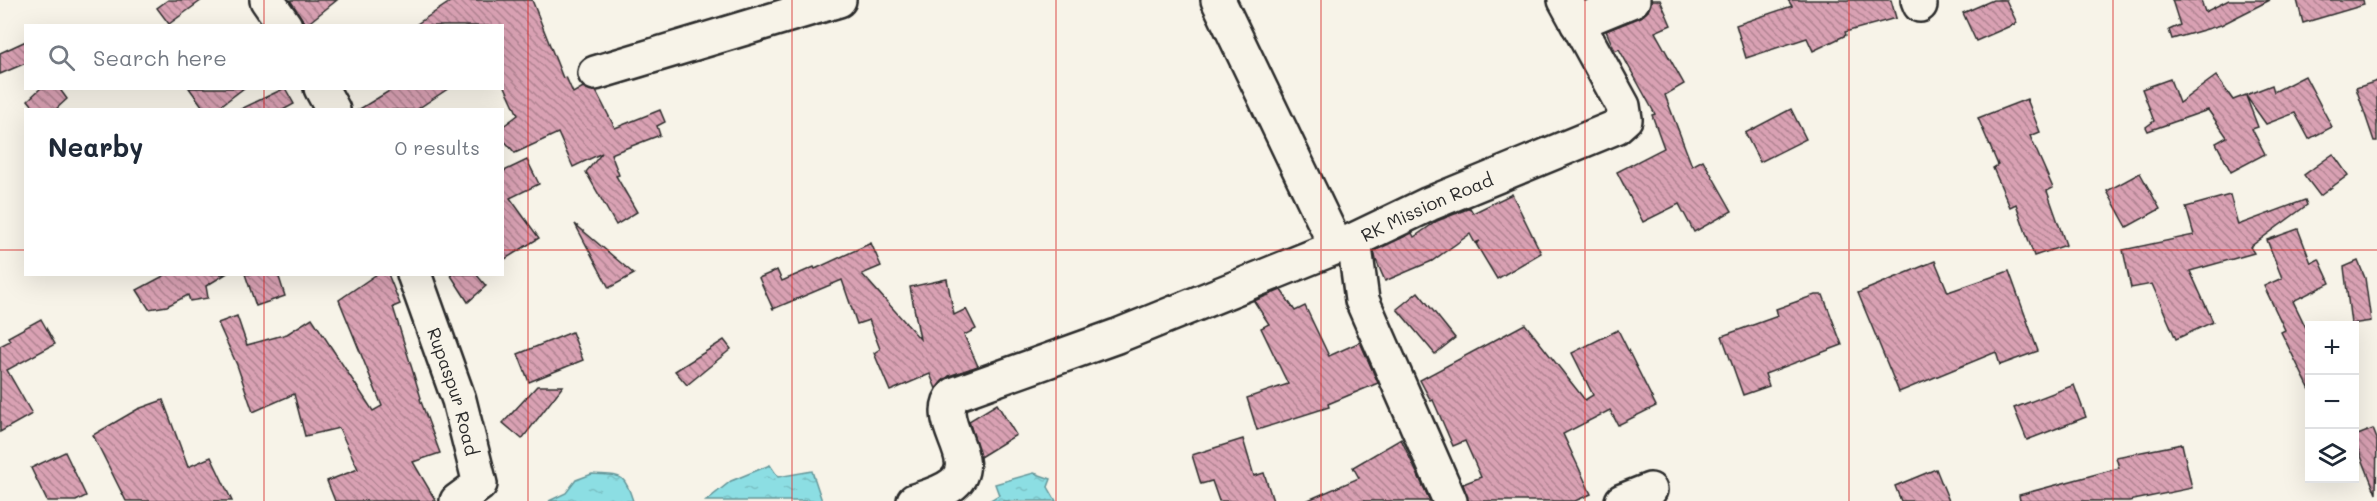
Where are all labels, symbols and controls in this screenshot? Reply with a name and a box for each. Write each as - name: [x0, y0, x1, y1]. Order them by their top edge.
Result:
- search box: [24, 24, 504, 90]
- icon: search: [45, 41, 78, 74]
- text: Search here: [93, 43, 227, 72]
- text: Nearby: [48, 130, 143, 164]
- text: 0 results: [395, 134, 480, 160]
- street label: RK Mission Road: [1357, 167, 1497, 247]
- map controls: [2305, 321, 2359, 483]
- button: +: [2305, 321, 2359, 375]
- street label: Rupaspur Road: [422, 324, 484, 458]
- button: −: [2305, 375, 2359, 429]
- button: layers: [2305, 429, 2359, 483]

